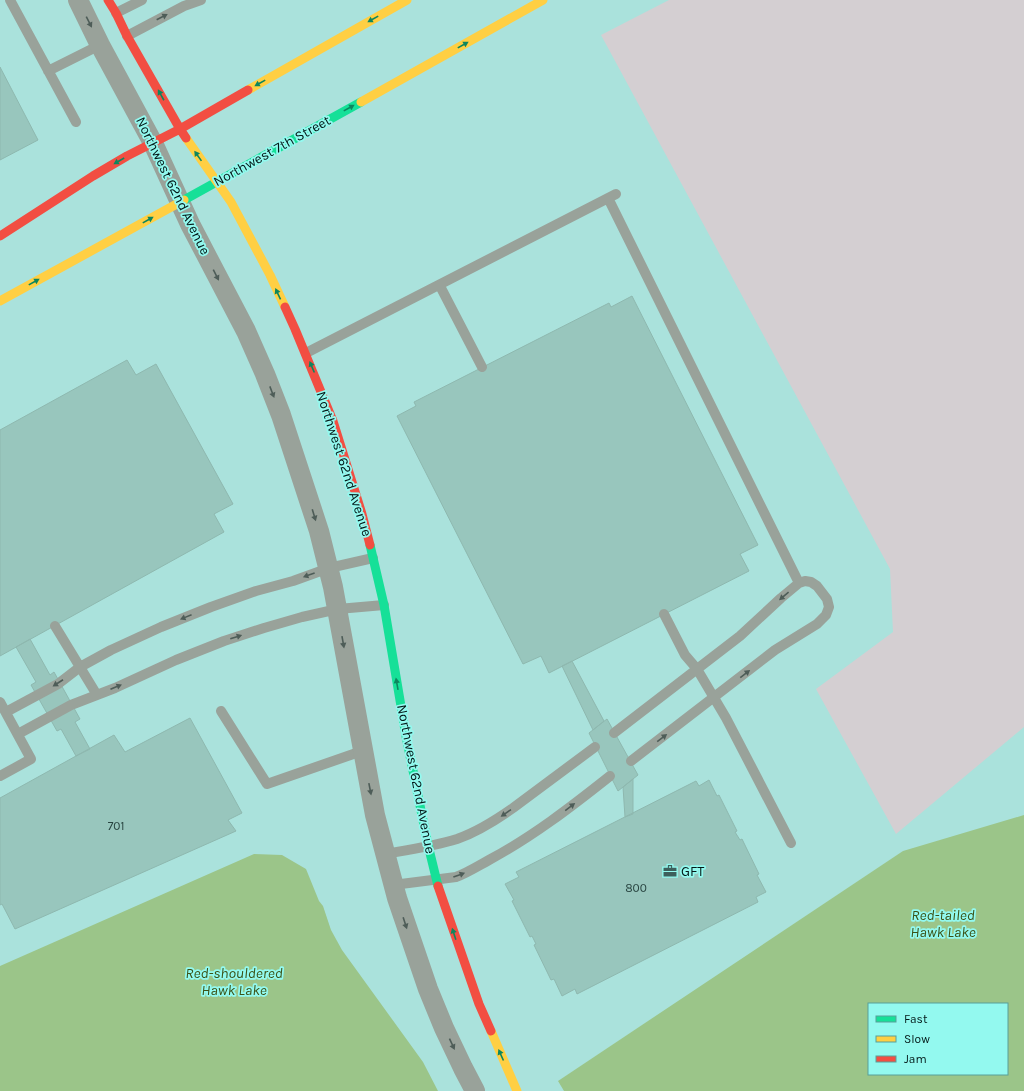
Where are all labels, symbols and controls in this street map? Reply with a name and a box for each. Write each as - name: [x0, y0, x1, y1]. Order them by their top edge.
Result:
- one-way arrow: [156, 14, 167, 20]
- one-way arrow: [367, 16, 379, 23]
- one-way arrow: [86, 17, 92, 28]
- one-way arrow: [457, 42, 468, 49]
- one-way arrow: [254, 79, 266, 86]
- one-way arrow: [157, 89, 164, 101]
- one-way arrow: [343, 105, 355, 112]
- street label: Northwest 7th Street: [210, 112, 334, 190]
- street label: Northwest 62nd Avenue: [132, 114, 214, 258]
- one-way arrow: [194, 150, 202, 161]
- one-way arrow: [113, 157, 125, 164]
- one-way arrow: [142, 217, 154, 223]
- one-way arrow: [213, 269, 220, 280]
- one-way arrow: [28, 279, 40, 286]
- one-way arrow: [275, 288, 281, 300]
- one-way arrow: [308, 361, 314, 373]
- one-way arrow: [270, 387, 276, 399]
- street label: Northwest 62nd Avenue: [312, 389, 376, 539]
- one-way arrow: [311, 509, 317, 521]
- one-way arrow: [302, 573, 314, 579]
- one-way arrow: [779, 591, 790, 600]
- one-way arrow: [180, 614, 191, 620]
- one-way arrow: [230, 634, 242, 640]
- one-way arrow: [341, 635, 347, 648]
- one-way arrow: [739, 670, 750, 678]
- one-way arrow: [394, 677, 400, 690]
- one-way arrow: [53, 679, 63, 687]
- one-way arrow: [110, 684, 121, 690]
- street label: Northwest 62nd Avenue: [393, 703, 439, 855]
- one-way arrow: [656, 733, 667, 742]
- one-way arrow: [367, 783, 373, 795]
- one-way arrow: [564, 803, 575, 812]
- one-way arrow: [501, 809, 511, 817]
- house number: 701: [108, 819, 124, 833]
- office icon: GFT: [662, 863, 678, 879]
- place label: GFT: [681, 863, 704, 880]
- one-way arrow: [454, 872, 466, 878]
- house number: 800: [625, 881, 647, 895]
- water label: Red-tailed Hawk Lake: [910, 906, 976, 941]
- one-way arrow: [402, 917, 408, 929]
- one-way arrow: [451, 928, 457, 940]
- water label: Red-shouldered Hawk Lake: [185, 964, 283, 999]
- legend: [868, 1003, 1008, 1075]
- text: Fast: [904, 1012, 928, 1026]
- text: Slow: [904, 1032, 930, 1046]
- one-way arrow: [449, 1038, 455, 1050]
- one-way arrow: [498, 1050, 504, 1061]
- text: Jam: [904, 1052, 927, 1066]

